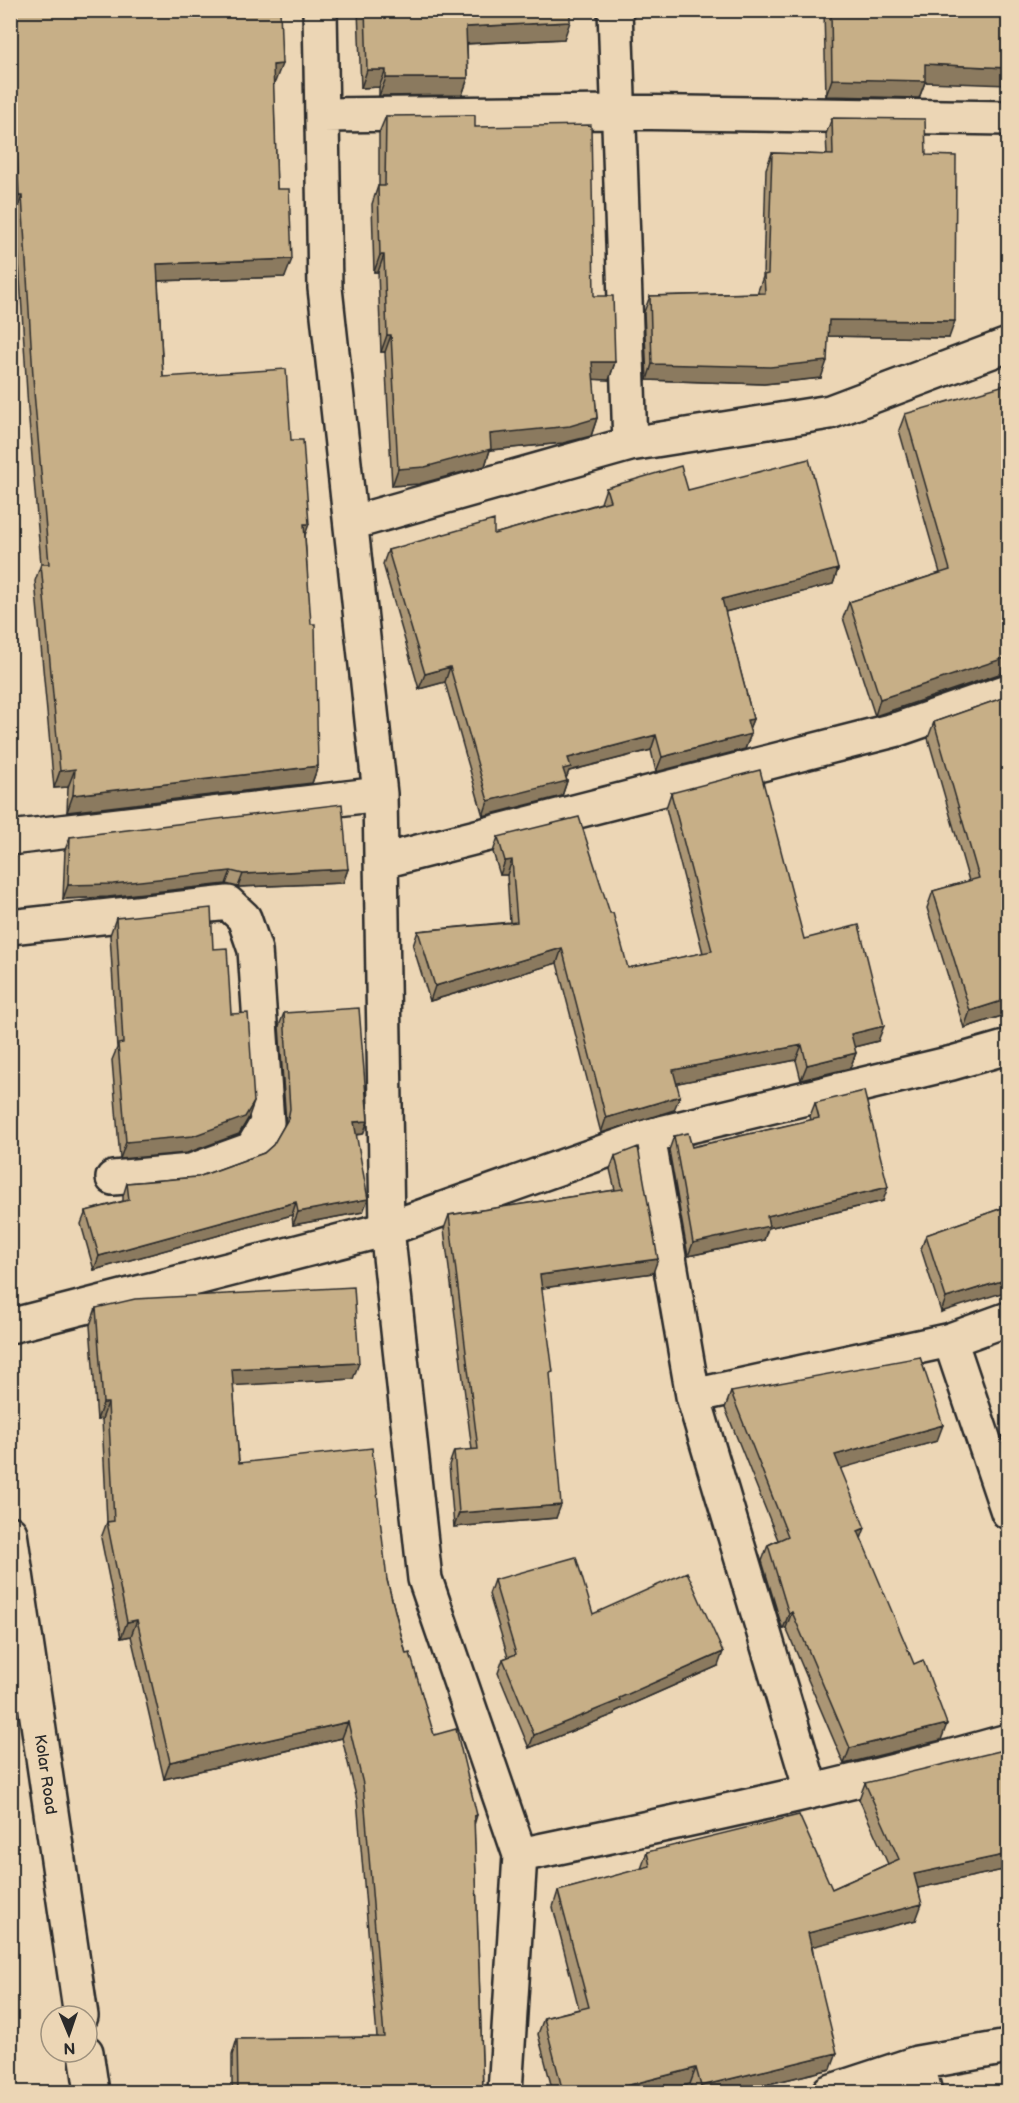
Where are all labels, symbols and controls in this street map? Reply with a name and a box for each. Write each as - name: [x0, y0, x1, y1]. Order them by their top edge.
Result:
- street label: Kolar Road: [30, 1733, 61, 1816]
- north arrow: [39, 2004, 99, 2064]
- text: N: [63, 2038, 76, 2057]

